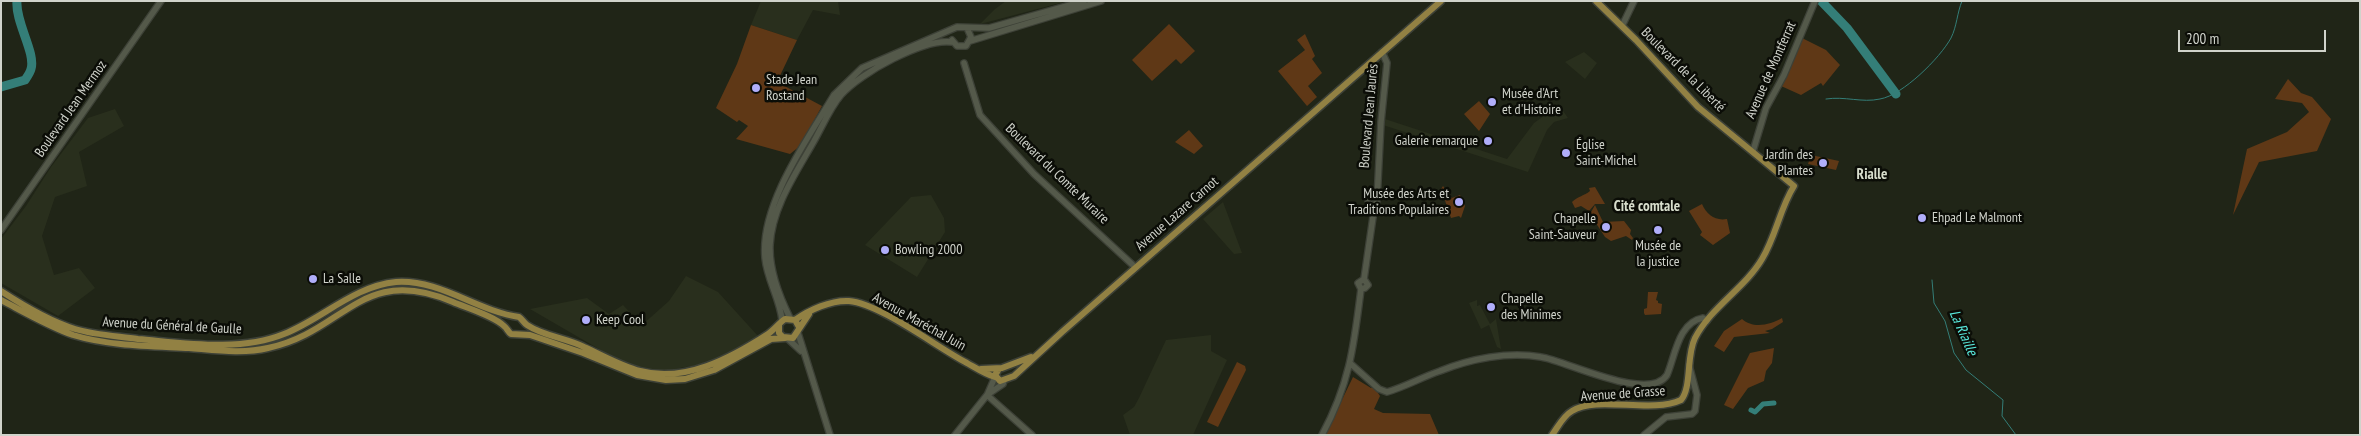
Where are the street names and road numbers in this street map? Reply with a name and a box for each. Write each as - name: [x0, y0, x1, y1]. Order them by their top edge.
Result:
- street label: Avenue de Montferrat: [1742, 19, 1800, 121]
- street label: Boulevard de la Liberté: [1637, 24, 1729, 116]
- street label: Boulevard Jean Mermoz: [31, 58, 111, 160]
- street label: Boulevard Jean Jaurès: [1356, 63, 1382, 169]
- street label: Boulevard du Comte Muraire: [1002, 120, 1112, 228]
- street label: Avenue Lazare Carnot: [1132, 173, 1222, 255]
- street label: Avenue Maréchal Juin: [869, 289, 969, 355]
- street label: Avenue du Général de Gaulle: [102, 314, 242, 338]
- street label: Avenue de Grasse: [1580, 383, 1666, 405]

